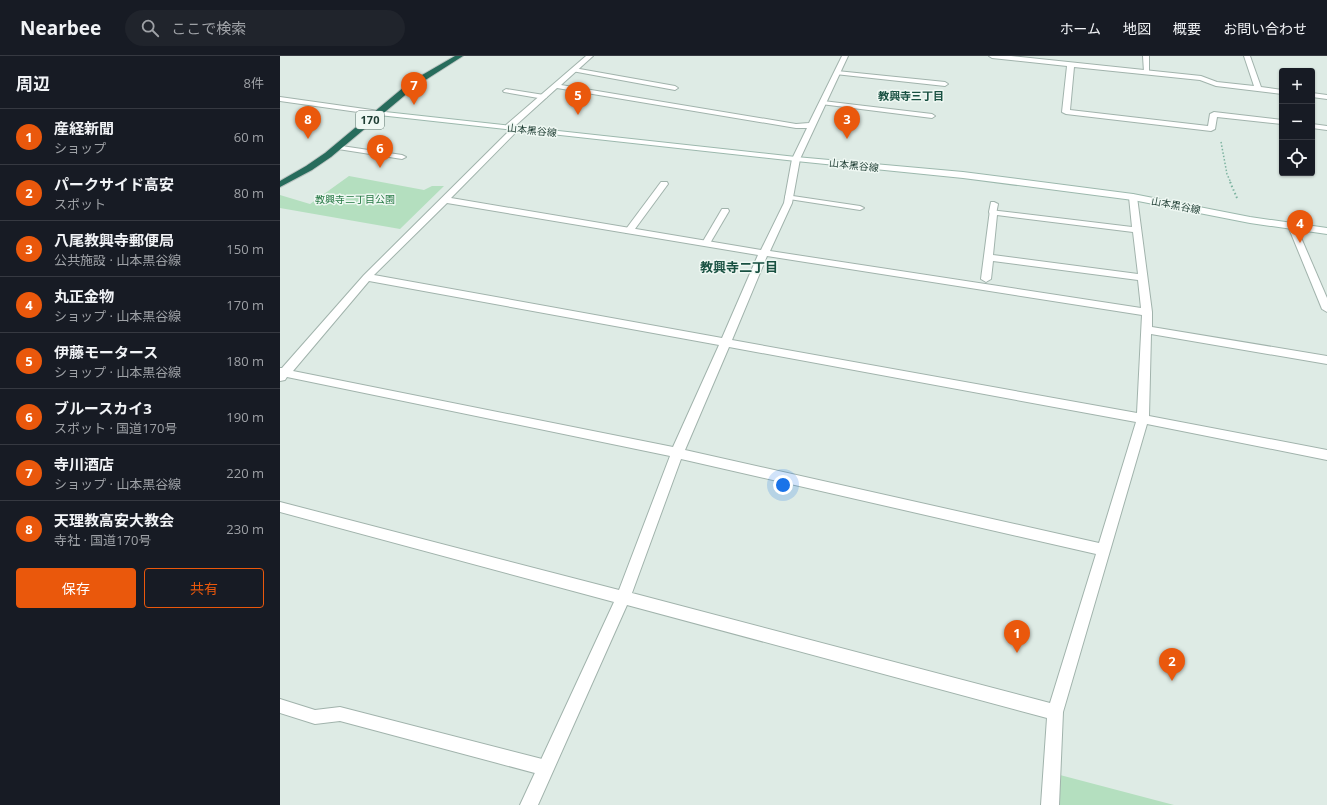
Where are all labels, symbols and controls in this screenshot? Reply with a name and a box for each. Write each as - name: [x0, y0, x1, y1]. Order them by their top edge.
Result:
- search box: [125, 10, 405, 46]
- text: Nearbee: [20, 15, 101, 41]
- icon: search: [139, 17, 161, 39]
- text: ここで検索: [171, 18, 246, 38]
- text: ホーム: [1059, 19, 1101, 38]
- text: 地図: [1123, 19, 1151, 38]
- text: 概要: [1173, 19, 1201, 38]
- text: お問い合わせ: [1223, 19, 1307, 38]
- map controls: [1279, 68, 1315, 176]
- button: +: [1279, 68, 1315, 104]
- text: 周辺: [16, 72, 50, 95]
- pin: 7: [401, 72, 427, 105]
- text: 8件: [244, 74, 264, 92]
- pin: 5: [565, 82, 591, 115]
- district label: 教興寺三丁目: [878, 88, 944, 103]
- button: −: [1279, 104, 1315, 140]
- pin: 8: [295, 106, 321, 139]
- pin: 3: [834, 106, 860, 139]
- road number: 170: [356, 111, 384, 129]
- text: 産経新聞: [54, 118, 114, 138]
- street label: 山本黒谷線: [506, 120, 558, 140]
- text: 1: [25, 128, 33, 146]
- text: 60 m: [234, 128, 264, 146]
- pin: 6: [367, 135, 393, 168]
- text: ショップ: [54, 139, 106, 157]
- button: locate: [1279, 140, 1315, 176]
- street label: 山本黒谷線: [828, 155, 880, 175]
- text: パークサイド高安: [54, 174, 174, 194]
- text: 2: [25, 184, 33, 202]
- text: 80 m: [234, 184, 264, 202]
- park label: 教興寺二丁目公園: [315, 192, 395, 206]
- street label: 山本黒谷線: [1150, 193, 1202, 217]
- text: スポット: [54, 195, 106, 213]
- pin: 4: [1287, 210, 1313, 243]
- text: 八尾教興寺郵便局: [54, 230, 174, 250]
- text: 3: [25, 240, 33, 258]
- text: 150 m: [226, 240, 264, 258]
- text: 公共施設 · 山本黒谷線: [54, 251, 181, 269]
- district label: 教興寺二丁目: [700, 258, 778, 276]
- text: 丸正金物: [54, 286, 114, 306]
- text: 4: [25, 296, 33, 314]
- text: 170 m: [226, 296, 264, 314]
- text: ショップ · 山本黒谷線: [54, 307, 181, 325]
- text: 伊藤モータース: [54, 342, 158, 362]
- text: 5: [25, 352, 33, 370]
- text: 180 m: [226, 352, 264, 370]
- text: ショップ · 山本黒谷線: [54, 363, 181, 381]
- text: ブルースカイ3: [54, 398, 152, 418]
- text: 6: [25, 408, 33, 426]
- text: 190 m: [226, 408, 264, 426]
- text: スポット · 国道170号: [54, 419, 177, 437]
- text: 寺川酒店: [54, 454, 114, 474]
- text: 7: [25, 464, 33, 482]
- text: 220 m: [226, 464, 264, 482]
- text: ショップ · 山本黒谷線: [54, 475, 181, 493]
- your location: [773, 475, 793, 495]
- text: 天理教高安大教会: [54, 510, 174, 530]
- text: 8: [25, 520, 33, 538]
- text: 230 m: [226, 520, 264, 538]
- text: 寺社 · 国道170号: [54, 531, 151, 549]
- button: 保存: [16, 568, 136, 608]
- button: 共有: [144, 568, 264, 608]
- pin: 1: [1004, 620, 1030, 653]
- pin: 2: [1159, 648, 1185, 681]

